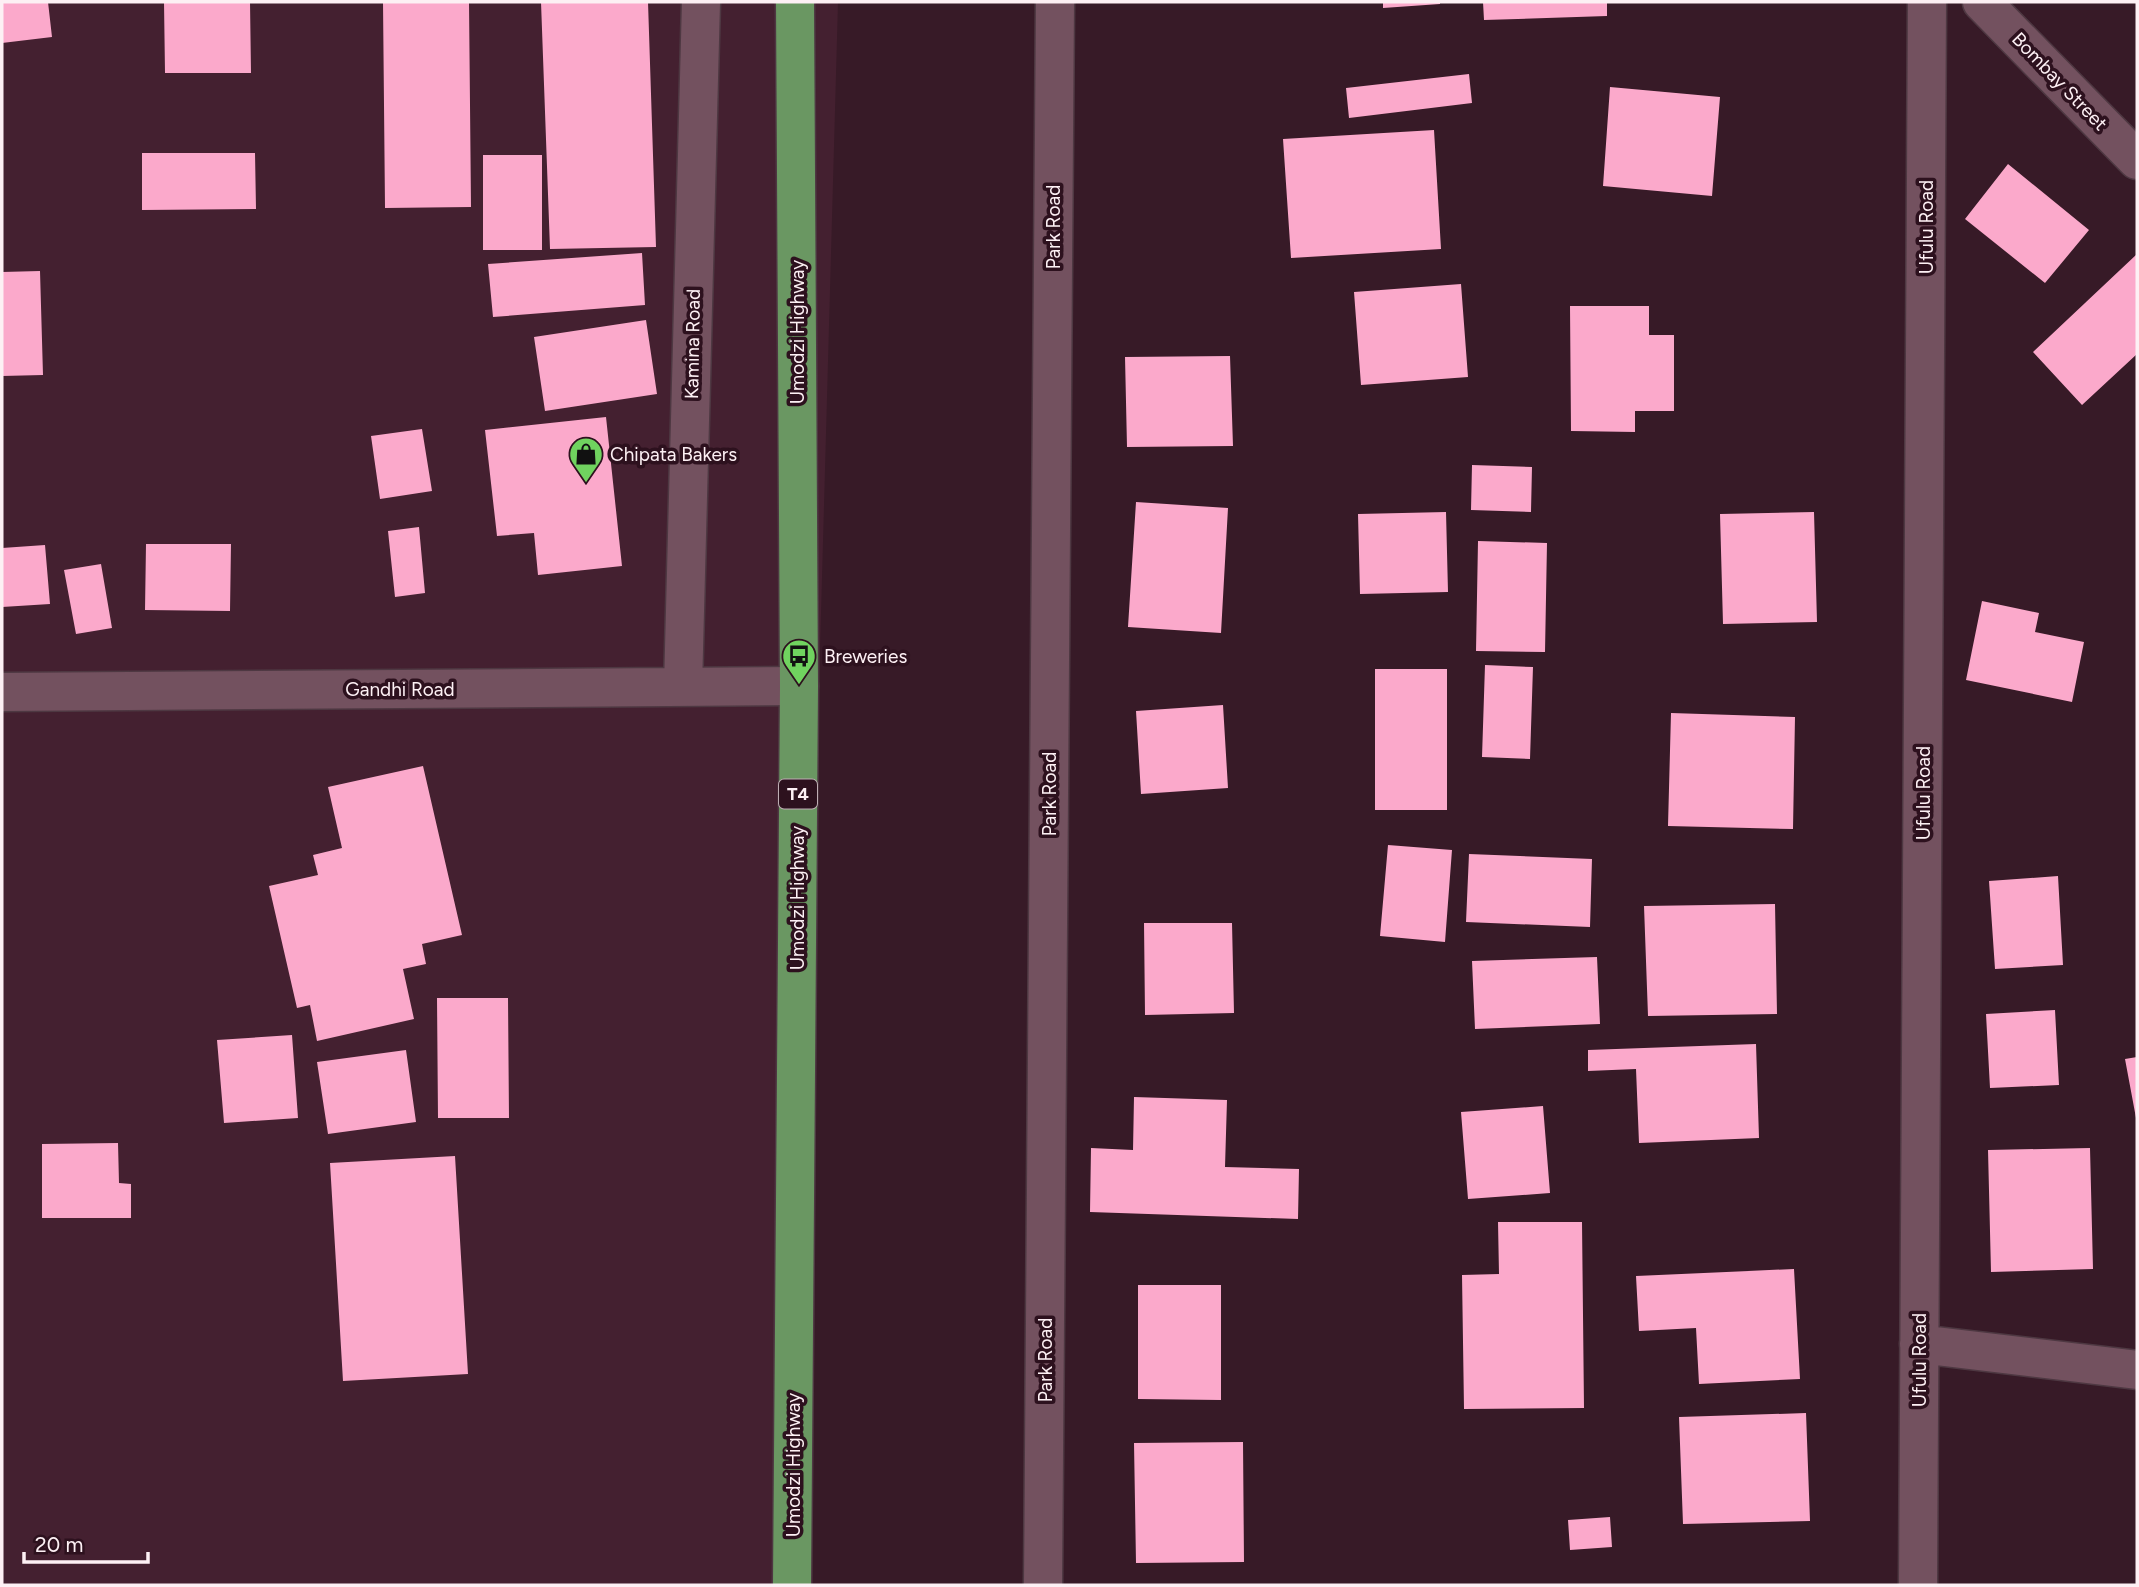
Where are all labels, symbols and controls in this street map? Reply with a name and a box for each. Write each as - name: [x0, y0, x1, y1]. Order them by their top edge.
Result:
- street label: Bombay Street: [2007, 28, 2112, 135]
- street label: Ufulu Road: [1915, 180, 1938, 274]
- street label: Park Road: [1042, 185, 1065, 269]
- street label: Umodzi Highway: [786, 260, 809, 404]
- street label: Kamina Road: [680, 289, 705, 399]
- shop icon: Chipata Bakers: [567, 435, 605, 484]
- place label: Chipata Bakers: [610, 443, 737, 466]
- bus stop icon: Breweries: [780, 637, 818, 686]
- place label: Breweries: [824, 645, 907, 668]
- street label: Gandhi Road: [345, 678, 455, 701]
- street label: Ufulu Road: [1912, 746, 1935, 840]
- street label: Park Road: [1038, 752, 1061, 836]
- road number: T4: [779, 780, 817, 808]
- street label: Umodzi Highway: [786, 826, 809, 970]
- street label: Ufulu Road: [1908, 1313, 1931, 1407]
- street label: Park Road: [1034, 1318, 1057, 1402]
- street label: Umodzi Highway: [782, 1393, 805, 1537]
- scale bar: [24, 1520, 149, 1564]
- text: 20 m: [35, 1532, 83, 1557]

